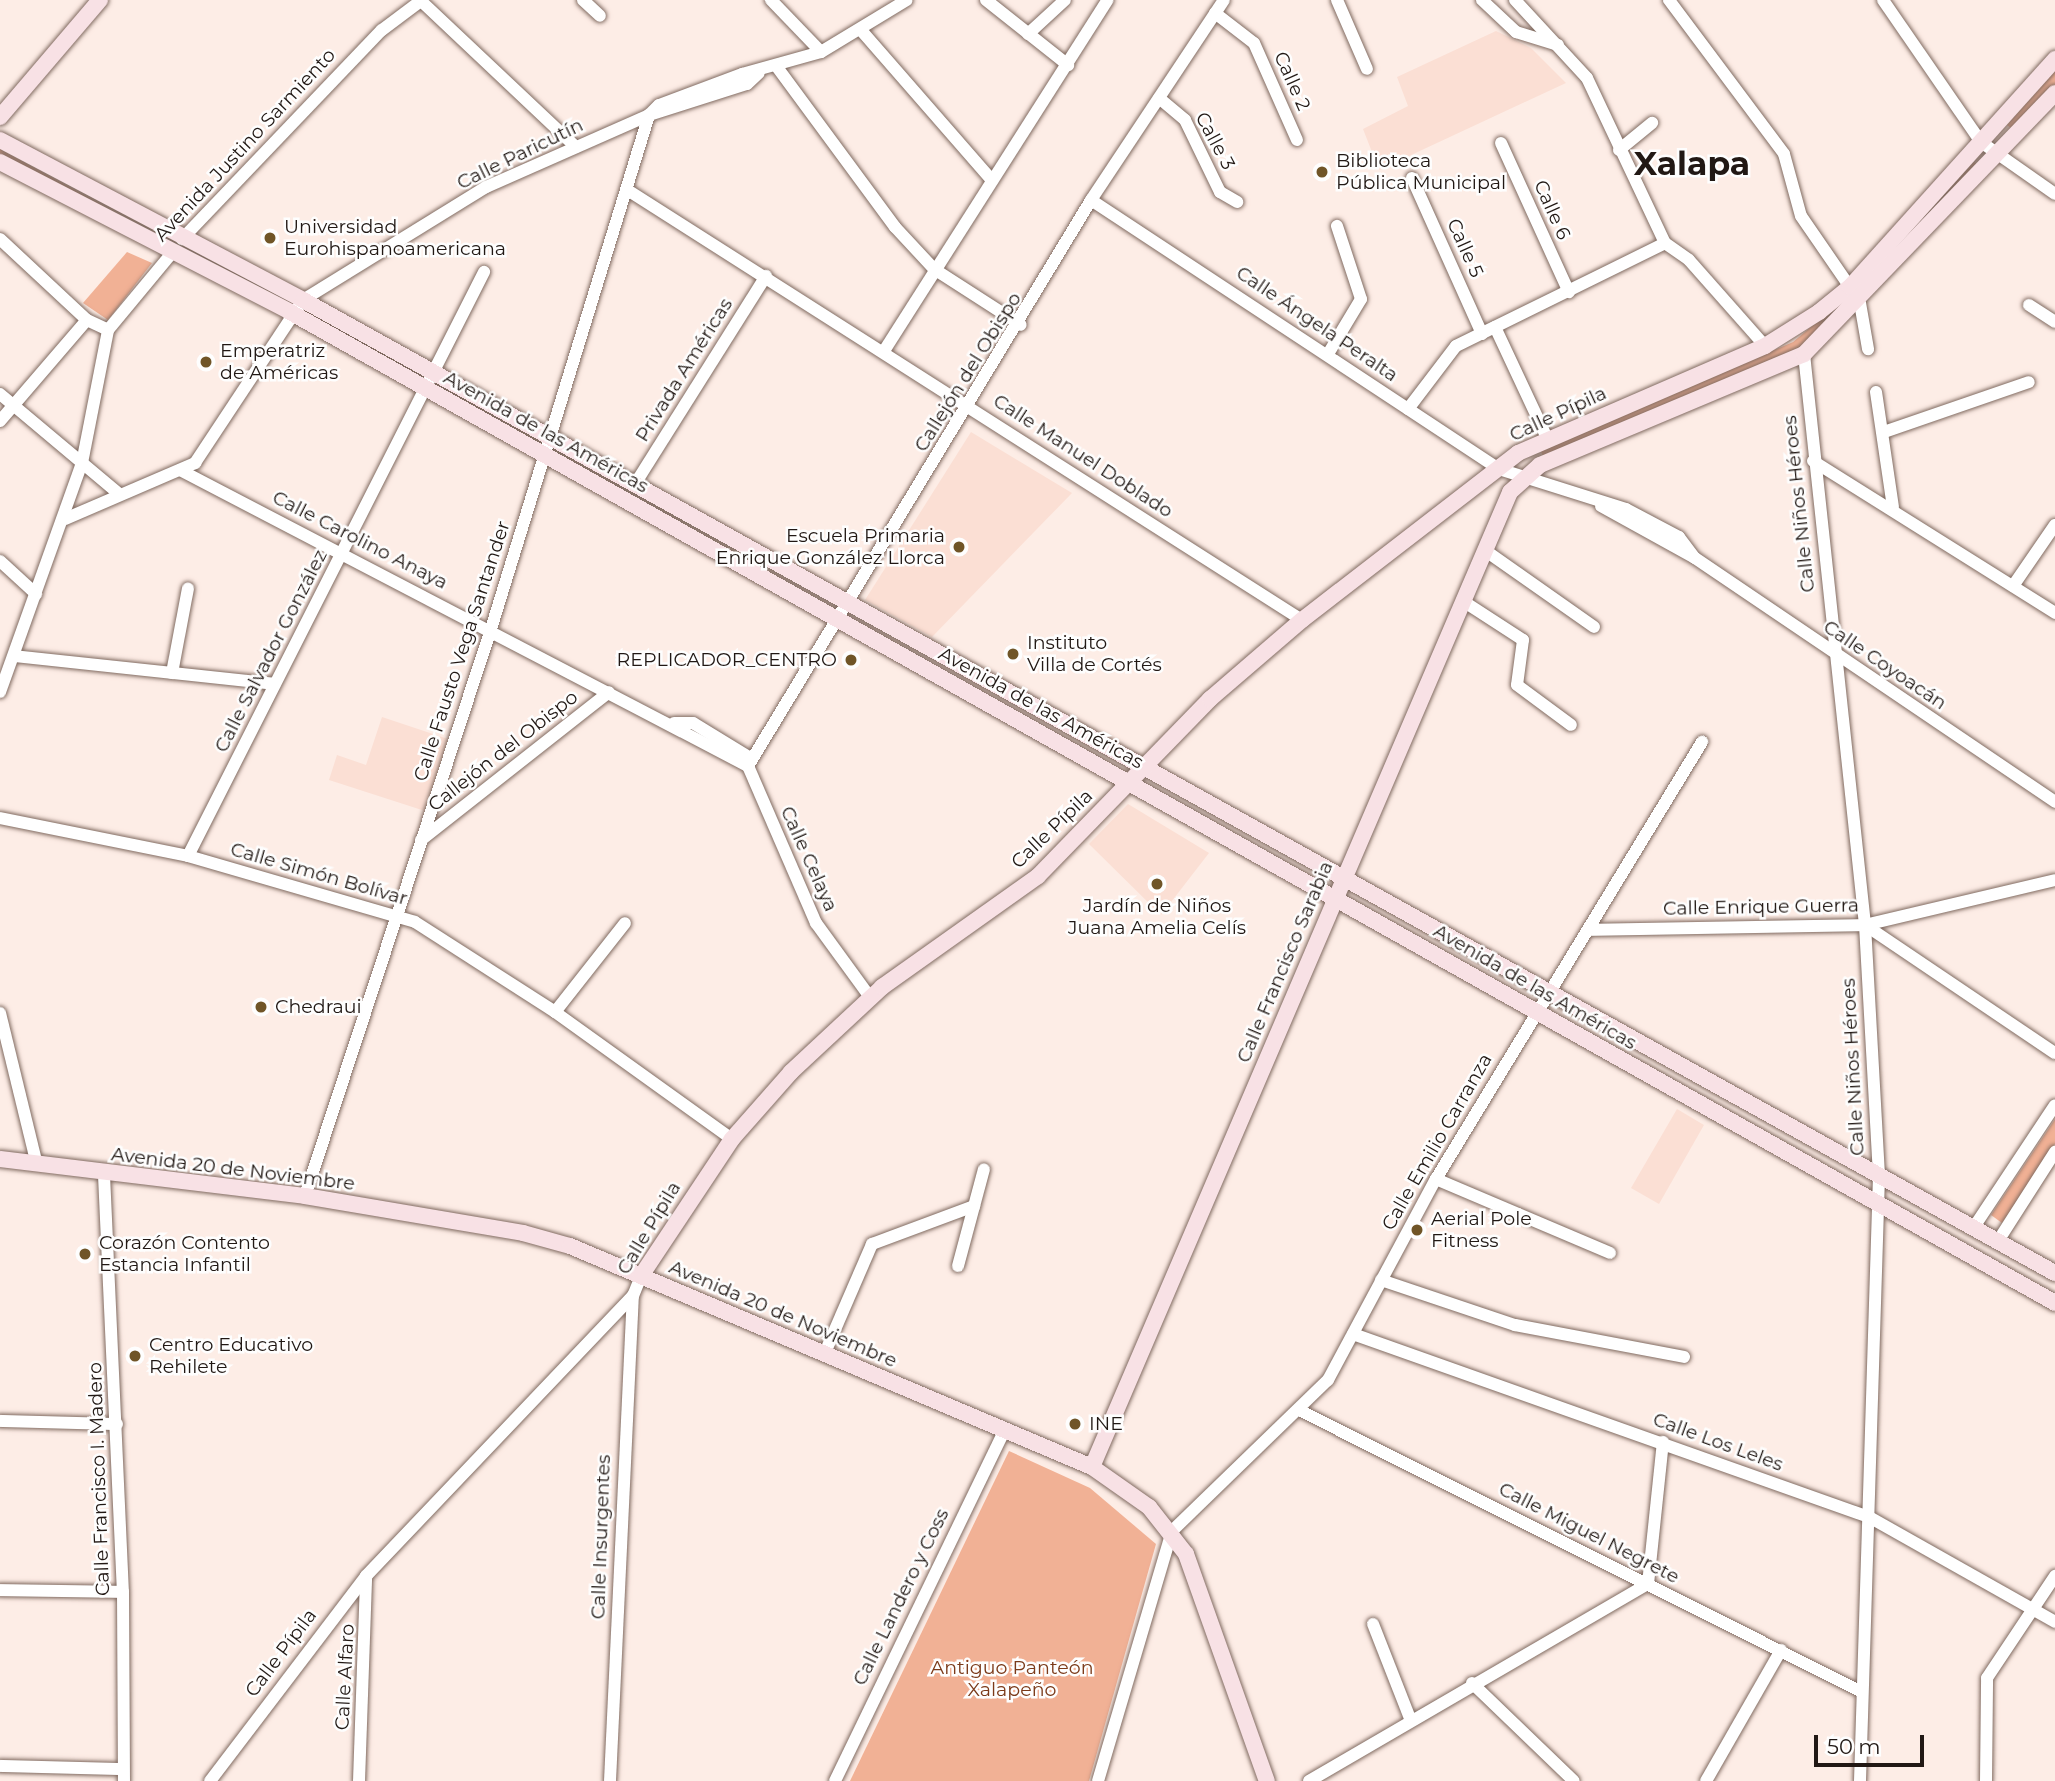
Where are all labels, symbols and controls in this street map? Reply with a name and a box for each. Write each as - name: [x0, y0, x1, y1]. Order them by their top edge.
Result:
- street label: Avenida Justino Sarmiento: [150, 44, 340, 246]
- street label: Calle 2: [1269, 48, 1315, 114]
- street label: Calle 3: [1190, 108, 1240, 174]
- street label: Calle Paricutín: [453, 114, 587, 194]
- district label: Xalapa: [1634, 144, 1750, 184]
- place label: Biblioteca Pública Municipal: [1336, 150, 1506, 194]
- marker: Biblioteca Pública Municipal: [1314, 164, 1330, 180]
- street label: Calle 6: [1529, 177, 1575, 243]
- street label: Calle 5: [1442, 215, 1488, 281]
- place label: Universidad Eurohispanoamericana: [284, 216, 506, 260]
- marker: Universidad Eurohispanoamericana: [262, 230, 278, 246]
- street label: Calle Ángela Peralta: [1232, 261, 1402, 387]
- street label: Callejón del Obispo: [910, 288, 1026, 456]
- street label: Privada Américas: [631, 294, 737, 446]
- place label: Emperatriz de Américas: [220, 340, 338, 384]
- marker: Emperatriz de Américas: [198, 354, 214, 370]
- street label: Avenida de las Américas: [440, 366, 652, 498]
- street label: Calle Pípila: [1506, 382, 1610, 446]
- street label: Calle Manuel Doblado: [989, 389, 1177, 523]
- street label: Calle Niños Héroes: [1778, 414, 1820, 594]
- street label: Calle Carolino Anaya: [269, 486, 451, 594]
- street label: Calle Fausto Vega Santander: [409, 518, 515, 784]
- place label: Escuela Primaria Enrique González Llorca: [716, 525, 945, 569]
- marker: Escuela Primaria Enrique González Llorca: [951, 539, 967, 555]
- street label: Calle Salvador González: [210, 546, 332, 756]
- street label: Calle Coyoacán: [1819, 615, 1951, 715]
- place label: Instituto Villa de Cortés: [1027, 632, 1162, 676]
- street label: Avenida de las Américas: [935, 642, 1147, 774]
- marker: Instituto Villa de Cortés: [1005, 646, 1021, 662]
- place label: REPLICADOR_CENTRO: [617, 649, 837, 671]
- marker: REPLICADOR_CENTRO: [843, 652, 859, 668]
- street label: Callejón del Obispo: [424, 686, 582, 816]
- street label: Calle Pípila: [1007, 785, 1097, 873]
- street label: Calle Celaya: [776, 803, 842, 915]
- street label: Calle Simón Bolívar: [228, 838, 410, 910]
- street label: Calle Francisco Sarabia: [1232, 858, 1338, 1066]
- marker: Jardín de Niños Juana Amelia Celís: [1149, 876, 1165, 892]
- street label: Calle Enrique Guerra: [1663, 894, 1859, 920]
- place label: Jardín de Niños Juana Amelia Celís: [1068, 895, 1246, 939]
- street label: Avenida de las Américas: [1429, 919, 1641, 1055]
- street label: Calle Niños Héroes: [1837, 978, 1869, 1156]
- place label: Chedraui: [275, 996, 362, 1018]
- marker: Chedraui: [253, 999, 269, 1015]
- street label: Calle Emilio Carranza: [1377, 1050, 1497, 1234]
- street label: Avenida 20 de Noviembre: [110, 1143, 356, 1195]
- street label: Calle Pípila: [612, 1177, 686, 1279]
- place label: Aerial Pole Fitness: [1431, 1208, 1532, 1252]
- marker: Aerial Pole Fitness: [1409, 1222, 1425, 1238]
- place label: Corazón Contento Estancia Infantil: [99, 1232, 270, 1276]
- marker: Corazón Contento Estancia Infantil: [77, 1246, 93, 1262]
- street label: Avenida 20 de Noviembre: [666, 1256, 900, 1372]
- place label: Centro Educativo Rehilete: [149, 1334, 313, 1378]
- marker: Centro Educativo Rehilete: [127, 1348, 143, 1364]
- street label: Calle Francisco I. Madero: [84, 1362, 114, 1596]
- street label: Calle Los Leles: [1650, 1408, 1786, 1476]
- place label: INE: [1089, 1413, 1123, 1435]
- marker: INE: [1067, 1416, 1083, 1432]
- street label: Calle Insurgentes: [587, 1454, 615, 1620]
- street label: Calle Miguel Negrete: [1495, 1478, 1683, 1588]
- street label: Calle Landero y Coss: [848, 1505, 954, 1689]
- street label: Calle Pípila: [241, 1604, 321, 1702]
- street label: Calle Alfaro: [331, 1623, 359, 1731]
- park label: Antiguo Panteón Xalapeño: [931, 1657, 1093, 1701]
- scale bar: [1817, 1722, 1927, 1766]
- text: 50 m: [1827, 1734, 1881, 1759]

